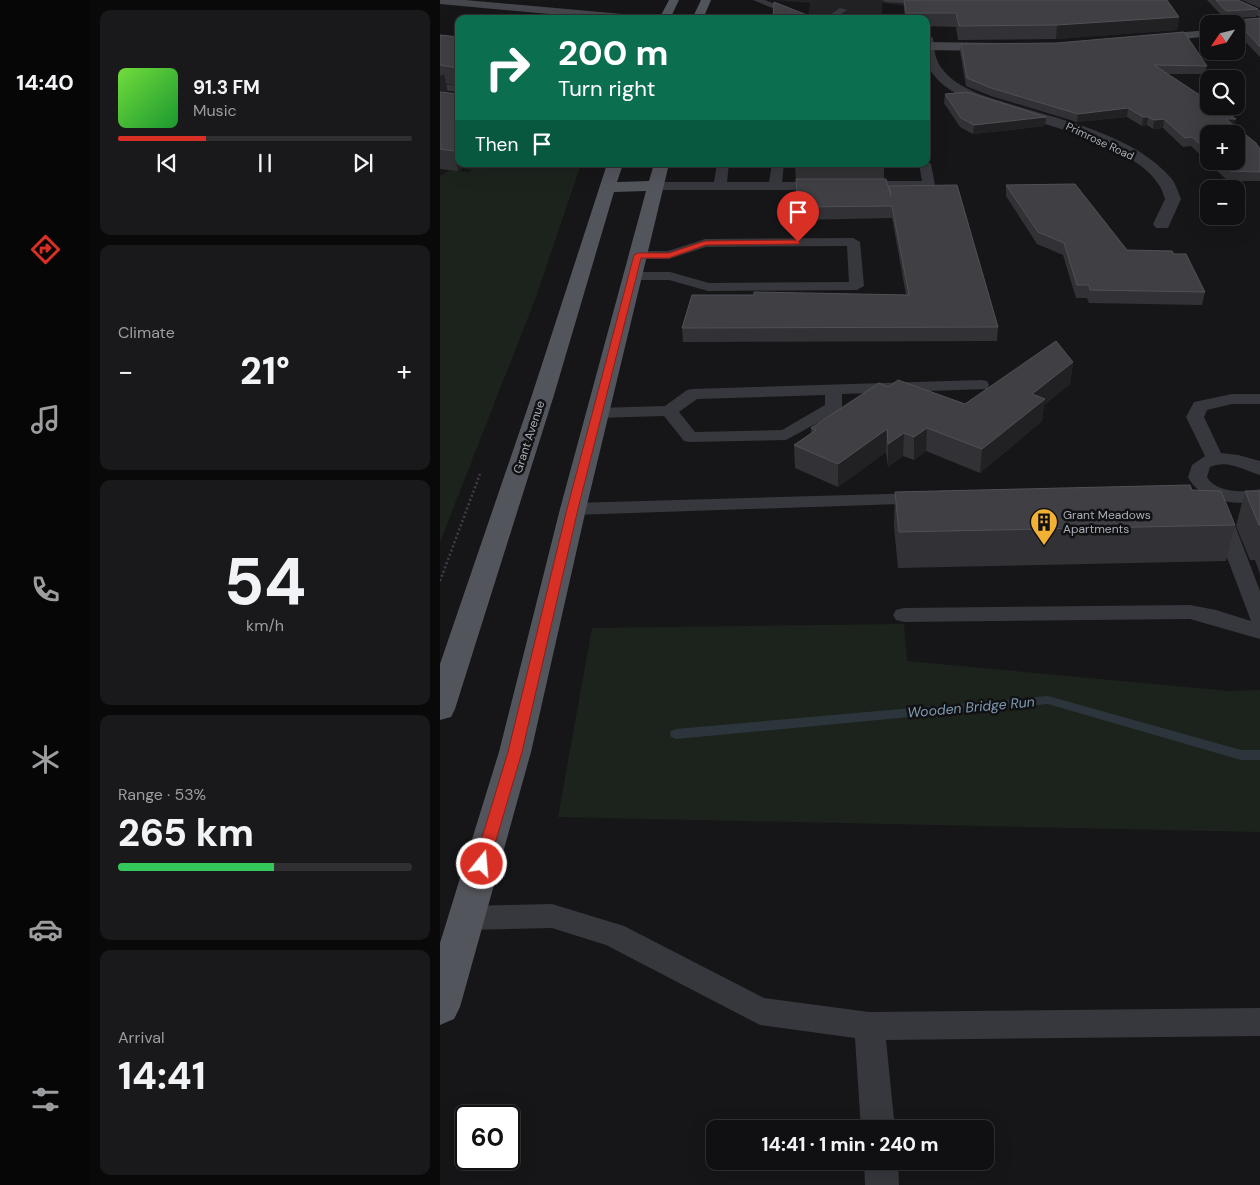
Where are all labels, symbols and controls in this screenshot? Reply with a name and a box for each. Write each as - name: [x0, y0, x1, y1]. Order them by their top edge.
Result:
- north arrow: [1200, 15, 1245, 60]
- map controls: [1200, 15, 1245, 225]
- text: 200 m: [558, 30, 669, 76]
- icon: right: [475, 35, 540, 100]
- text: 14:40: [16, 68, 74, 97]
- button: search: [1200, 70, 1245, 115]
- text: Turn right: [558, 74, 655, 103]
- text: 91.3 FM: [193, 75, 260, 100]
- text: Music: [193, 100, 237, 121]
- street label: Primrose Road: [1064, 119, 1136, 163]
- button: +: [1200, 125, 1245, 170]
- icon: arrive: [528, 130, 556, 158]
- text: Then: [475, 132, 518, 157]
- icon: previous: [153, 149, 181, 177]
- icon: pause: [251, 149, 279, 177]
- icon: next: [349, 149, 377, 177]
- button: −: [1200, 180, 1245, 225]
- pin: [777, 191, 819, 242]
- icon: arrive: [784, 198, 812, 226]
- icon: directions: [28, 232, 63, 267]
- text: Climate: [118, 322, 175, 343]
- text: 21°: [240, 346, 290, 396]
- text: −: [118, 353, 133, 390]
- text: +: [397, 353, 412, 390]
- street label: Grant Avenue: [510, 398, 548, 475]
- icon: music: [28, 402, 63, 437]
- building icon: Grant Meadows Apartments: [1029, 507, 1059, 546]
- place label: Grant Meadows Apartments: [1063, 507, 1151, 537]
- text: 54: [224, 540, 306, 624]
- icon: phone: [28, 572, 63, 607]
- text: km/h: [246, 615, 284, 636]
- water label: Wooden Bridge Run: [907, 692, 1035, 722]
- icon: climate: [28, 742, 63, 777]
- text: Range · 53%: [118, 784, 206, 805]
- text: 265 km: [118, 808, 254, 858]
- position arrow: [455, 837, 507, 889]
- icon: car: [28, 912, 63, 947]
- text: Arrival: [118, 1027, 165, 1048]
- text: 14:41: [118, 1051, 206, 1101]
- icon: filters: [28, 1082, 63, 1117]
- speed limit sign: 60: [455, 1105, 520, 1170]
- text: 14:41 · 1 min · 240 m: [762, 1132, 938, 1157]

